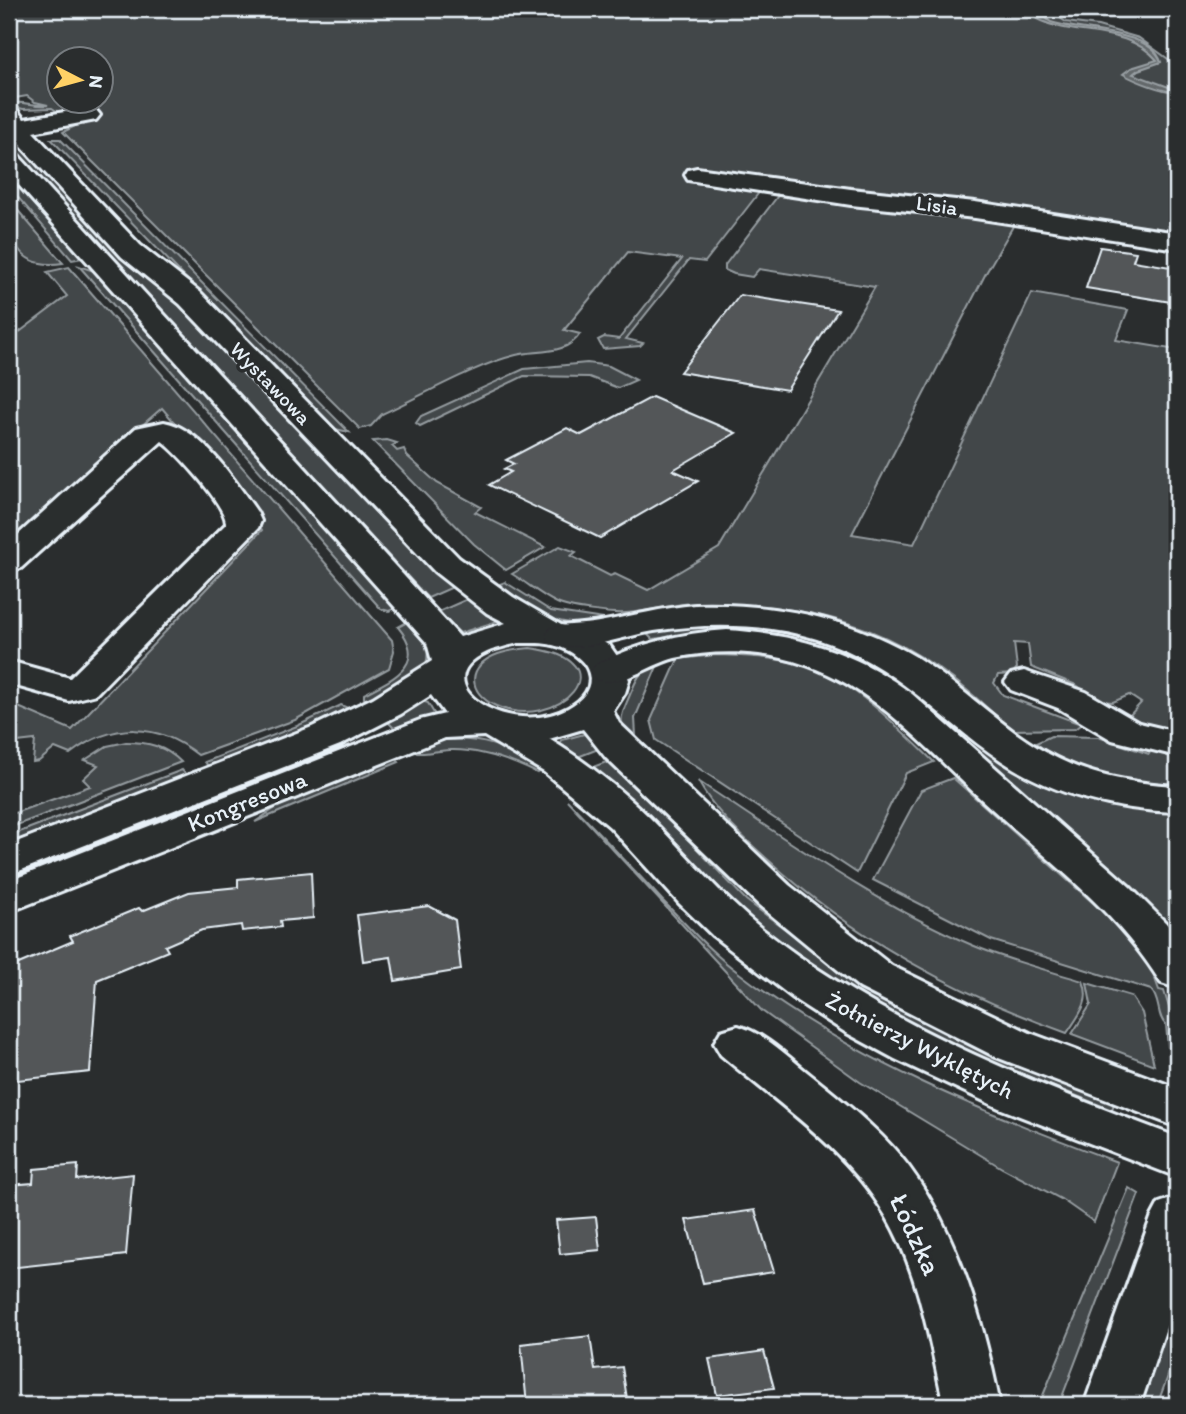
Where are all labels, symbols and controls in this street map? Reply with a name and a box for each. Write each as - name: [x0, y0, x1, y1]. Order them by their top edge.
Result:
- north arrow: [46, 46, 116, 116]
- text: N: [84, 74, 109, 89]
- street label: Lisia: [915, 190, 959, 220]
- street label: Wystawowa: [225, 336, 317, 430]
- street label: Kongresowa: [183, 764, 311, 838]
- street label: Żołnierzy Wyklętych: [821, 985, 1019, 1105]
- street label: Łódzka: [882, 1188, 950, 1281]

